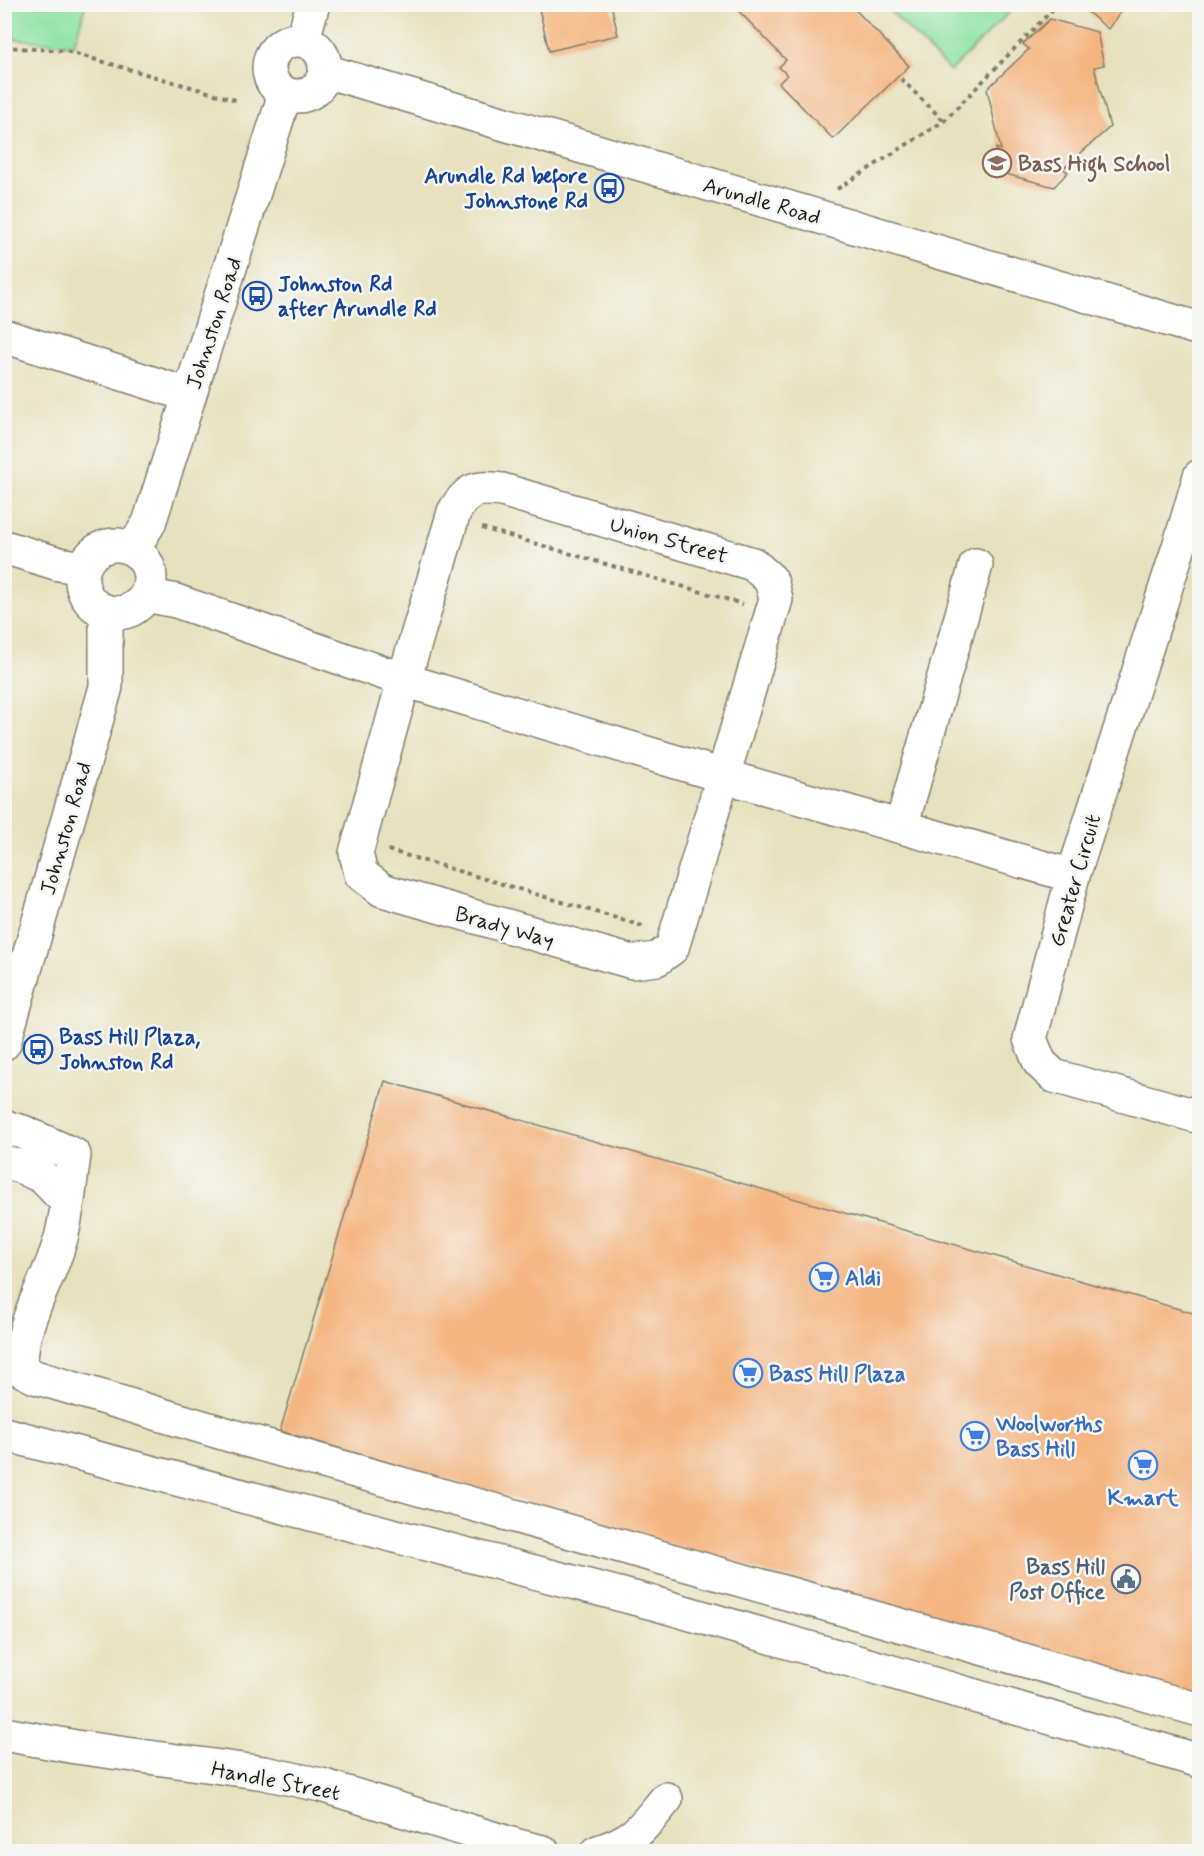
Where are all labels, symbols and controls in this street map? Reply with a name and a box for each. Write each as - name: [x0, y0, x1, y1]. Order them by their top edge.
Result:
- school or university icon: Bass High School: [981, 147, 1013, 179]
- place label: Bass High School: [1018, 151, 1170, 183]
- place label: Arundle Rd before Johnstone Rd: [424, 163, 588, 216]
- bus stop icon: Arundle Rd before Johnstone Rd: [593, 172, 625, 204]
- street label: Arundle Road: [699, 172, 823, 232]
- street label: Johnston Road: [180, 254, 249, 393]
- place label: Johnston Rd after Arundle Rd: [278, 271, 437, 324]
- bus stop icon: Johnston Rd after Arundle Rd: [241, 280, 273, 312]
- street label: Union Street: [606, 511, 731, 571]
- street label: Johnston Road: [35, 759, 99, 898]
- street label: Greater Circuit: [1044, 811, 1108, 950]
- street label: Brady Way: [452, 900, 557, 955]
- place label: Bass Hill Plaza, Johnston Rd: [59, 1024, 200, 1077]
- bus stop icon: Bass Hill Plaza, Johnston Rd: [22, 1033, 54, 1065]
- supermarket icon: Aldi: [808, 1261, 840, 1293]
- place label: Aldi: [845, 1265, 881, 1293]
- supermarket icon: Bass Hill Plaza: [732, 1357, 764, 1389]
- place label: Bass Hill Plaza: [769, 1361, 906, 1389]
- place label: Woolworths Bass Hill: [995, 1411, 1103, 1464]
- supermarket icon: Woolworths Bass Hill: [959, 1420, 991, 1452]
- supermarket icon: Kmart: [1127, 1449, 1159, 1481]
- place label: Kmart: [1107, 1485, 1180, 1513]
- place label: Bass Hill Post Office: [1009, 1554, 1106, 1607]
- public building icon: Bass Hill Post Office: [1110, 1563, 1142, 1595]
- street label: Handle Street: [209, 1756, 342, 1808]

